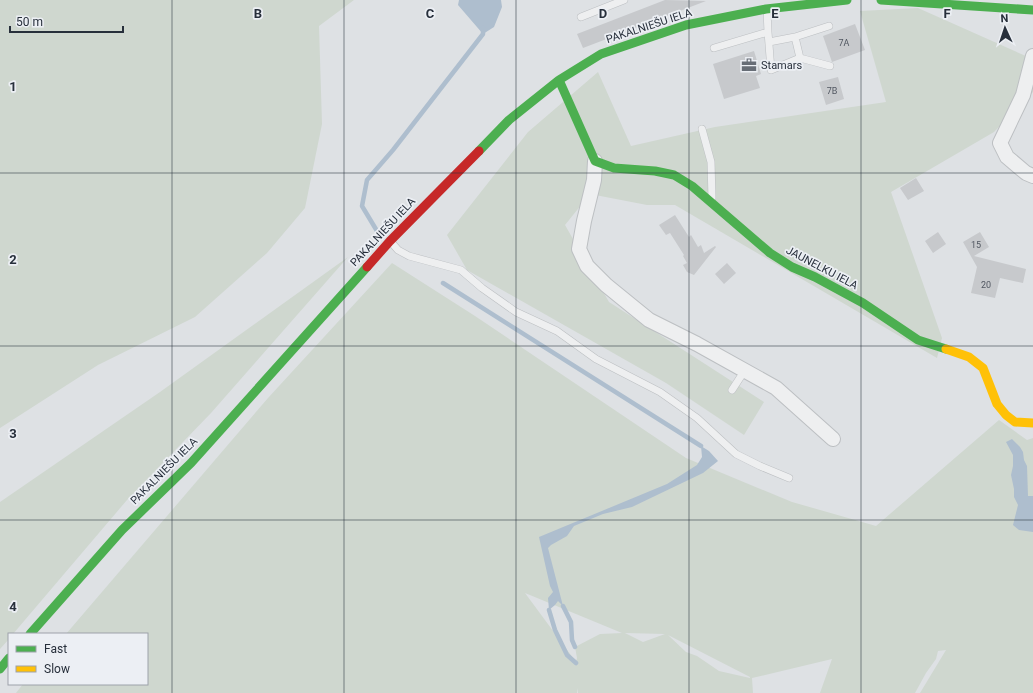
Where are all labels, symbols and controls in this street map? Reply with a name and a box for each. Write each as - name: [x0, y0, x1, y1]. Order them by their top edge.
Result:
- text: B: [254, 6, 262, 21]
- text: C: [426, 6, 435, 21]
- text: D: [599, 6, 607, 21]
- street label: PAKALNIEŠU IELA: [605, 6, 694, 46]
- text: E: [771, 6, 779, 21]
- text: F: [943, 6, 951, 21]
- scale bar: [10, 8, 123, 34]
- north arrow: [985, 8, 1025, 48]
- text: N: [1000, 12, 1009, 25]
- text: 50 m: [16, 15, 43, 29]
- house number: 7A: [839, 38, 850, 48]
- office icon: Stamars: [740, 56, 758, 74]
- place label: Stamars: [761, 59, 802, 72]
- text: 1: [9, 79, 17, 94]
- house number: 7B: [827, 86, 838, 96]
- street label: PAKALNIEŠU IELA: [348, 194, 419, 269]
- house number: 15: [971, 240, 981, 250]
- street label: JAUNELKU IELA: [784, 244, 861, 293]
- text: 2: [9, 252, 17, 267]
- house number: 20: [981, 280, 991, 290]
- text: 3: [9, 426, 17, 441]
- street label: PAKALNIEŠU IELA: [128, 434, 201, 507]
- text: 4: [9, 599, 17, 614]
- legend: [8, 633, 148, 685]
- text: Fast: [44, 642, 67, 656]
- text: Slow: [44, 662, 70, 676]

